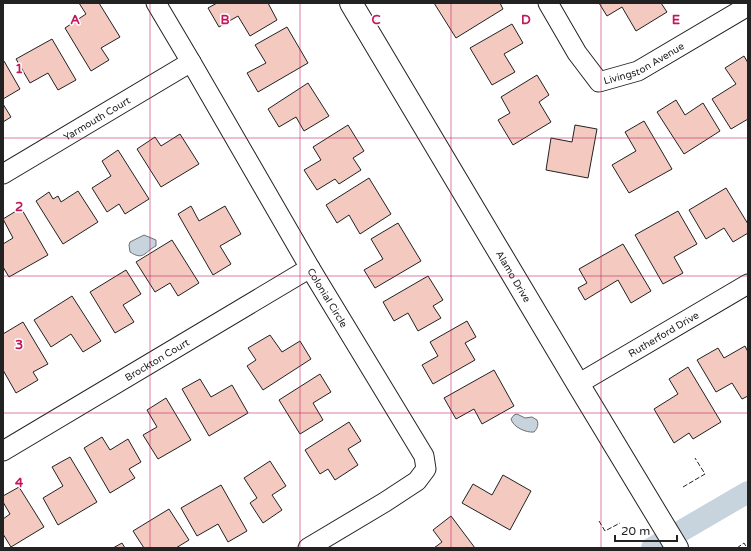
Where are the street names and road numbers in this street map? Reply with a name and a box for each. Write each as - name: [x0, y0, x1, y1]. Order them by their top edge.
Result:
- street label: Livingston Avenue: [602, 40, 687, 87]
- street label: Yarmouth Court: [62, 94, 133, 144]
- street label: Alamo Drive: [493, 249, 533, 305]
- street label: Colonial Circle: [304, 266, 350, 330]
- street label: Rutherford Drive: [627, 309, 701, 360]
- street label: Brockton Court: [123, 336, 192, 384]

